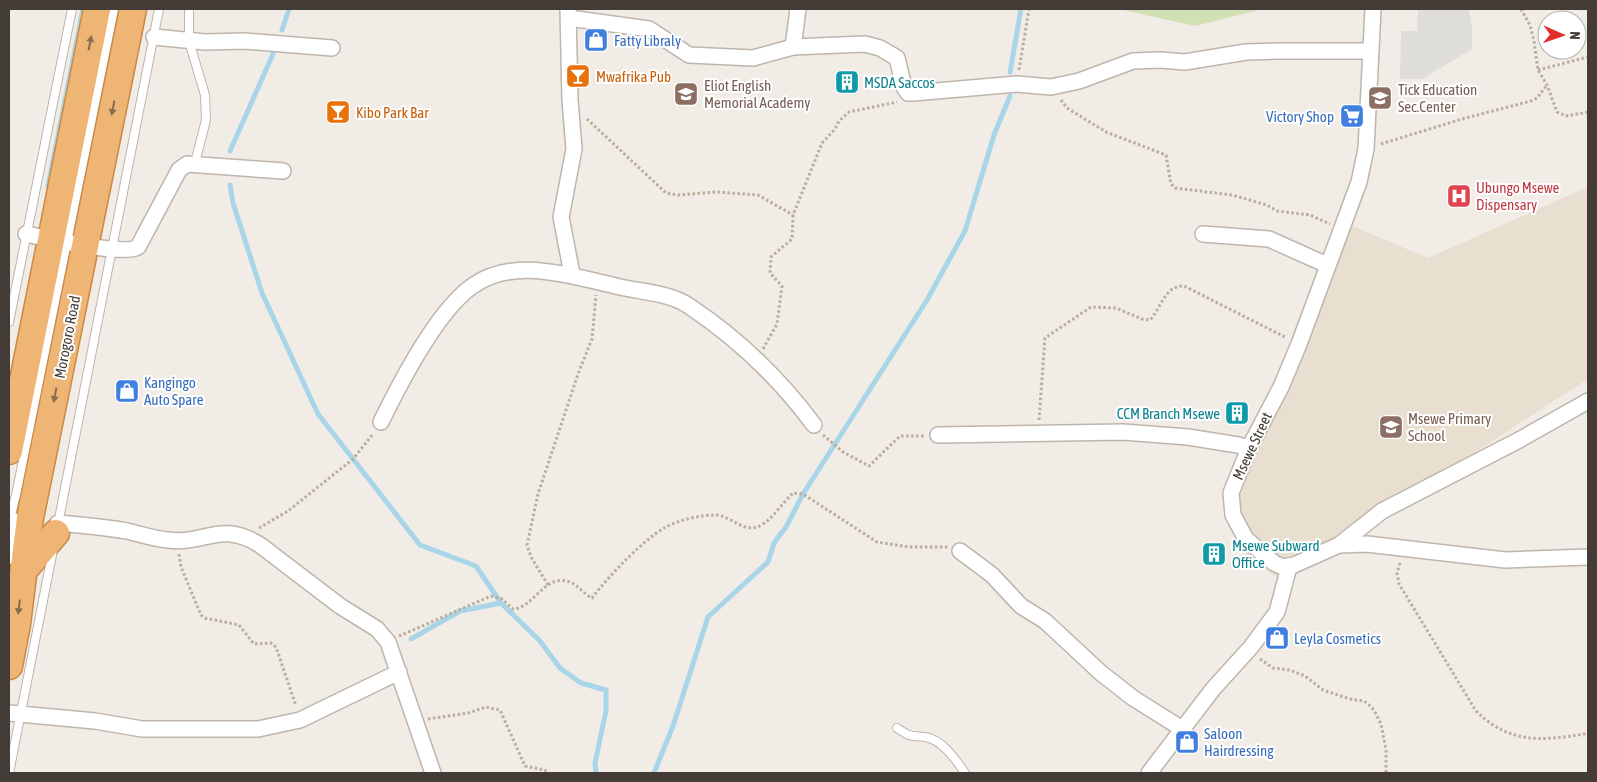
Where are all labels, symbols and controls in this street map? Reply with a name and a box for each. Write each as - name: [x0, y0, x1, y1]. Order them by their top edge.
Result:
- north arrow: [1537, 10, 1587, 60]
- shop icon: Fatty Libraly: [583, 27, 609, 53]
- text: N: [1567, 31, 1583, 40]
- place label: Fatty Libraly: [614, 32, 681, 49]
- one-way arrow: [86, 36, 94, 51]
- bar icon: Mwafrika Pub: [565, 63, 591, 89]
- place label: Mwafrika Pub: [596, 68, 671, 85]
- building icon: MSDA Saccos: [834, 69, 860, 95]
- place label: MSDA Saccos: [864, 74, 935, 91]
- place label: Eliot English Memorial Academy: [704, 77, 810, 111]
- school or university icon: Eliot English Memorial Academy: [673, 81, 699, 107]
- place label: Tick Education Sec.Center: [1398, 81, 1477, 115]
- school or university icon: Tick Education Sec.Center: [1367, 85, 1393, 111]
- bar icon: Kibo Park Bar: [325, 99, 351, 125]
- one-way arrow: [109, 100, 117, 116]
- supermarket icon: Victory Shop: [1339, 103, 1365, 129]
- place label: Kibo Park Bar: [356, 104, 429, 121]
- place label: Victory Shop: [1266, 108, 1334, 125]
- place label: Ubungo Msewe Dispensary: [1476, 179, 1560, 213]
- hospital icon: Ubungo Msewe Dispensary: [1446, 183, 1472, 209]
- street label: Morogoro Road: [51, 294, 83, 380]
- place label: Kangingo Auto Spare: [144, 374, 204, 408]
- shop icon: Kangingo Auto Spare: [114, 378, 140, 404]
- one-way arrow: [51, 387, 59, 403]
- building icon: CCM Branch Msewe: [1224, 400, 1250, 426]
- place label: CCM Branch Msewe: [1117, 405, 1220, 422]
- street label: Msewe Street: [1229, 410, 1275, 482]
- place label: Msewe Primary School: [1408, 410, 1491, 444]
- school or university icon: Msewe Primary School: [1378, 414, 1404, 440]
- place label: Msewe Subward Office: [1232, 537, 1320, 571]
- building icon: Msewe Subward Office: [1201, 541, 1227, 567]
- one-way arrow: [15, 599, 23, 615]
- shop icon: Leyla Cosmetics: [1264, 625, 1290, 651]
- place label: Leyla Cosmetics: [1294, 630, 1381, 647]
- place label: Saloon Hairdressing: [1204, 725, 1274, 759]
- shop icon: Saloon Hairdressing: [1174, 729, 1200, 755]

